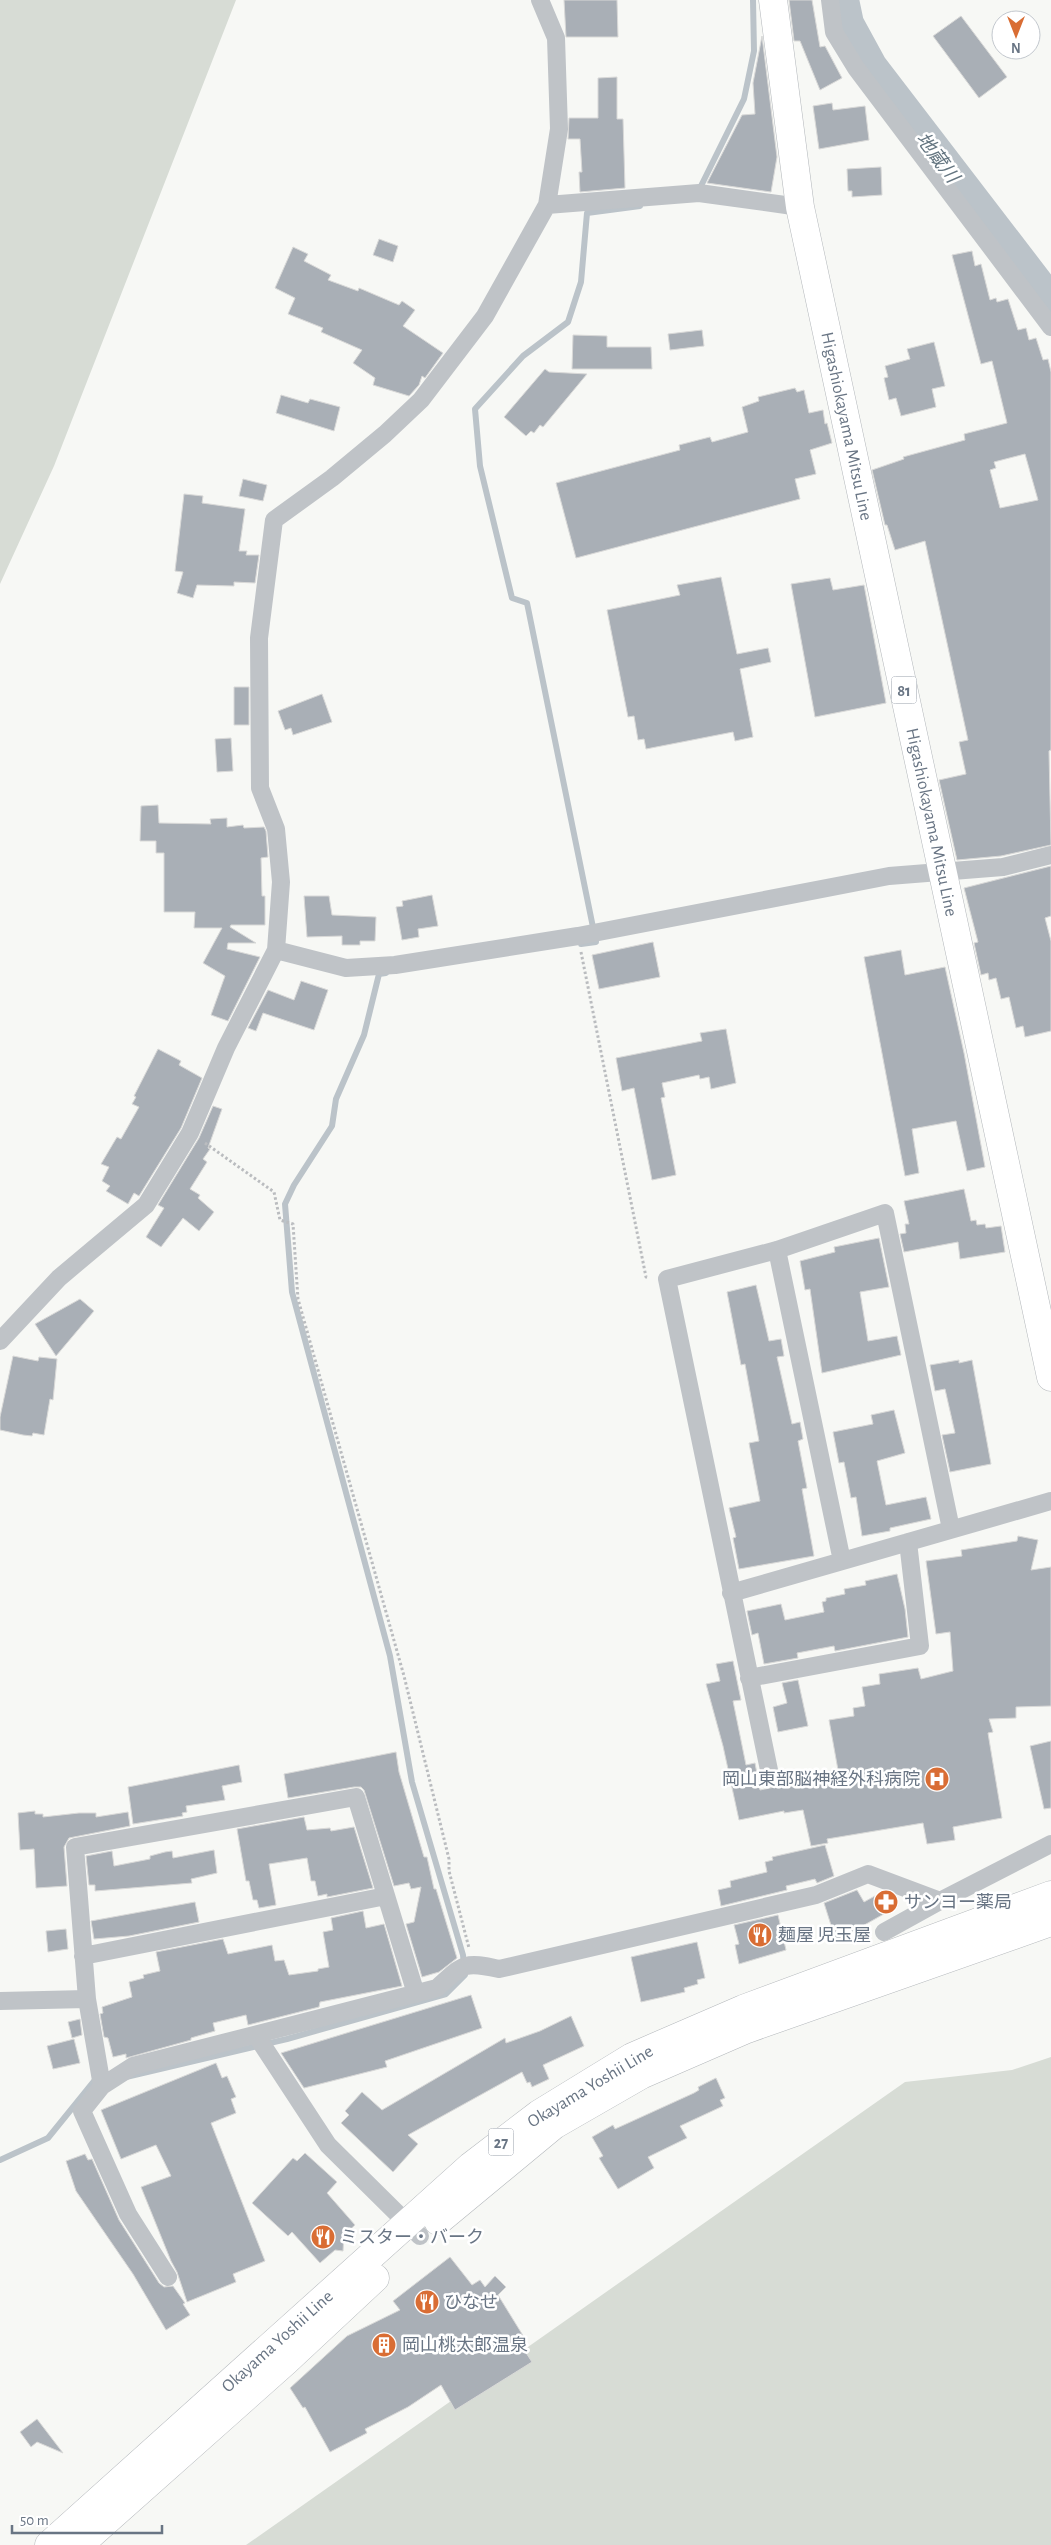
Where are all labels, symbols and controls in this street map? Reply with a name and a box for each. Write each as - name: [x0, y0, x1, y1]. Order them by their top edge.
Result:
- north arrow: [991, 10, 1041, 60]
- text: N: [1011, 40, 1021, 54]
- water label: 地蔵川: [912, 129, 964, 188]
- street label: Higashiokayama Mitsu Line: [817, 330, 875, 522]
- road number: 81: [892, 676, 916, 704]
- street label: Higashiokayama Mitsu Line: [902, 726, 960, 918]
- hospital icon: 岡山東部脳神経外科病院: [924, 1766, 950, 1792]
- place label: 岡山東部脳神経外科病院: [722, 1769, 920, 1789]
- pharmacy icon: サンヨー薬局: [873, 1889, 899, 1915]
- place label: サンヨー薬局: [904, 1893, 1012, 1912]
- restaurant icon: 麺屋 児玉屋: [747, 1922, 773, 1948]
- place label: 麺屋 児玉屋: [778, 1926, 871, 1945]
- street label: Okayama Yoshii Line: [525, 2042, 656, 2131]
- road number: 27: [488, 2128, 514, 2156]
- restaurant icon: ミスター・バーク: [310, 2224, 336, 2250]
- place label: ミスター・バーク: [340, 2228, 484, 2247]
- street label: Okayama Yoshii Line: [219, 2287, 337, 2396]
- restaurant icon: ひなせ: [414, 2289, 440, 2315]
- place label: ひなせ: [444, 2293, 498, 2312]
- building icon: 岡山桃太郎温泉: [371, 2332, 397, 2358]
- place label: 岡山桃太郎温泉: [402, 2336, 528, 2355]
- scale bar: [12, 2502, 162, 2534]
- text: 50 m: [20, 2513, 49, 2528]

